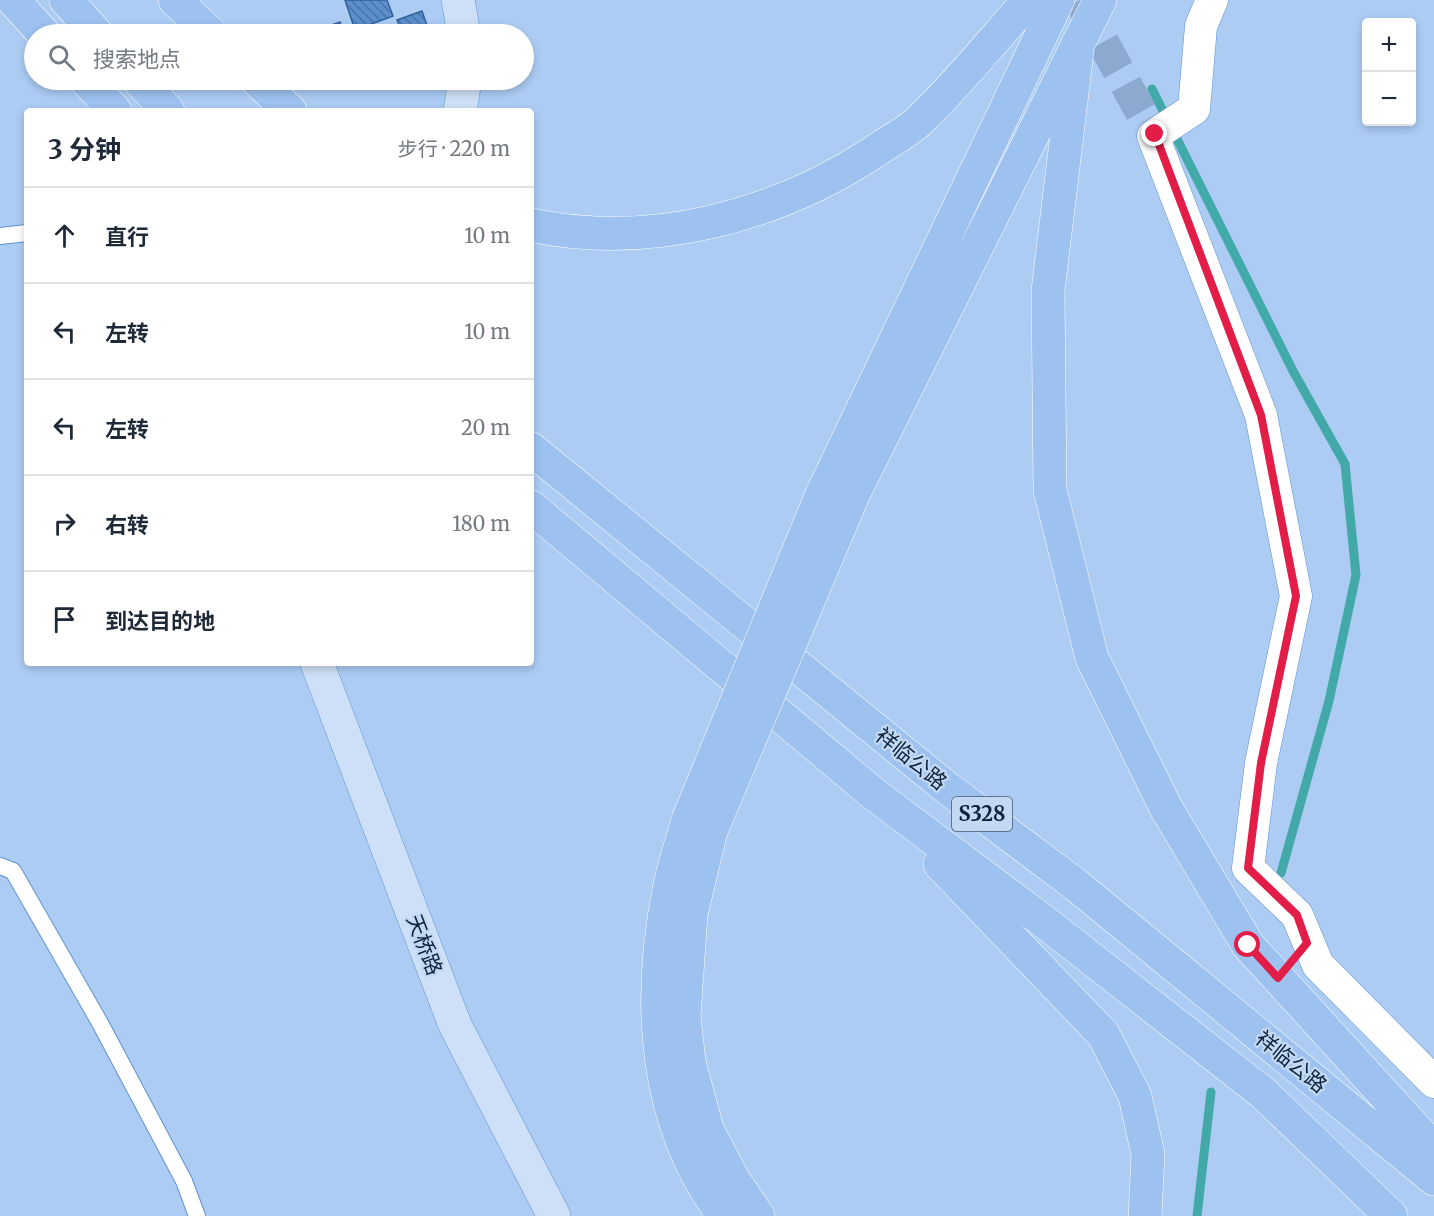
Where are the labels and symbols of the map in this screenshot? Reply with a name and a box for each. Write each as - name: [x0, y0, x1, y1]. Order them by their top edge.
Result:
- route end: [1141, 120, 1167, 146]
- street label: 祥临公路: [870, 722, 952, 796]
- road number: S328: [952, 797, 1012, 831]
- street label: 天桥路: [401, 911, 448, 979]
- route start: [1234, 931, 1260, 957]
- street label: 祥临公路: [1250, 1025, 1332, 1099]

